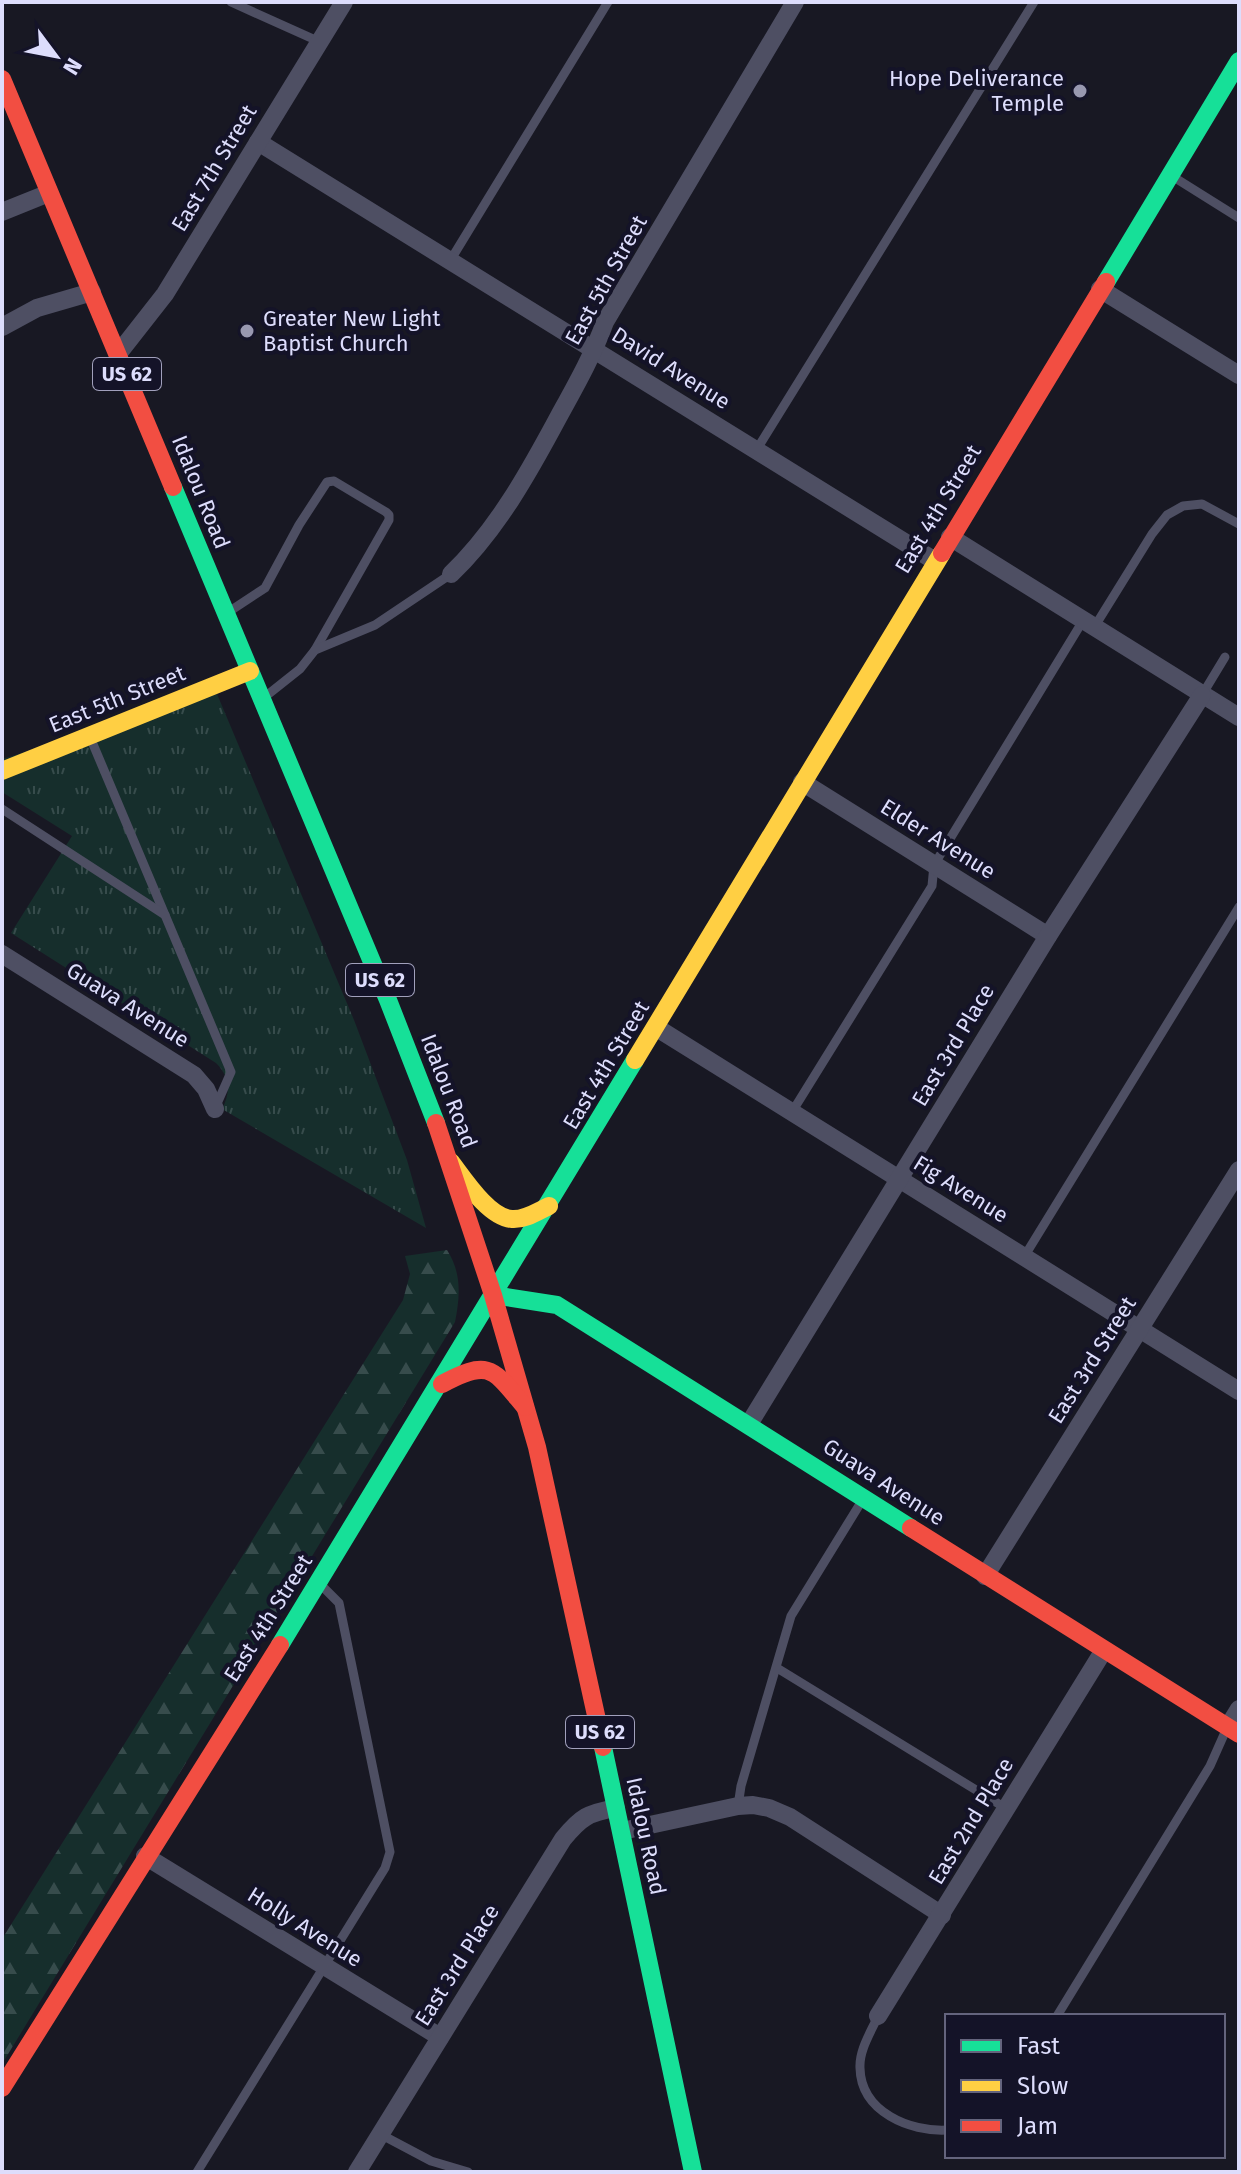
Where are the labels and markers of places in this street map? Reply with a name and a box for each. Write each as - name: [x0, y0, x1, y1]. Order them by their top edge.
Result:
- place label: Hope Deliverance Temple: [889, 65, 1064, 117]
- marker: Hope Deliverance Temple: [1071, 82, 1089, 100]
- place label: Greater New Light Baptist Church: [263, 305, 440, 357]
- marker: Greater New Light Baptist Church: [238, 322, 256, 340]

